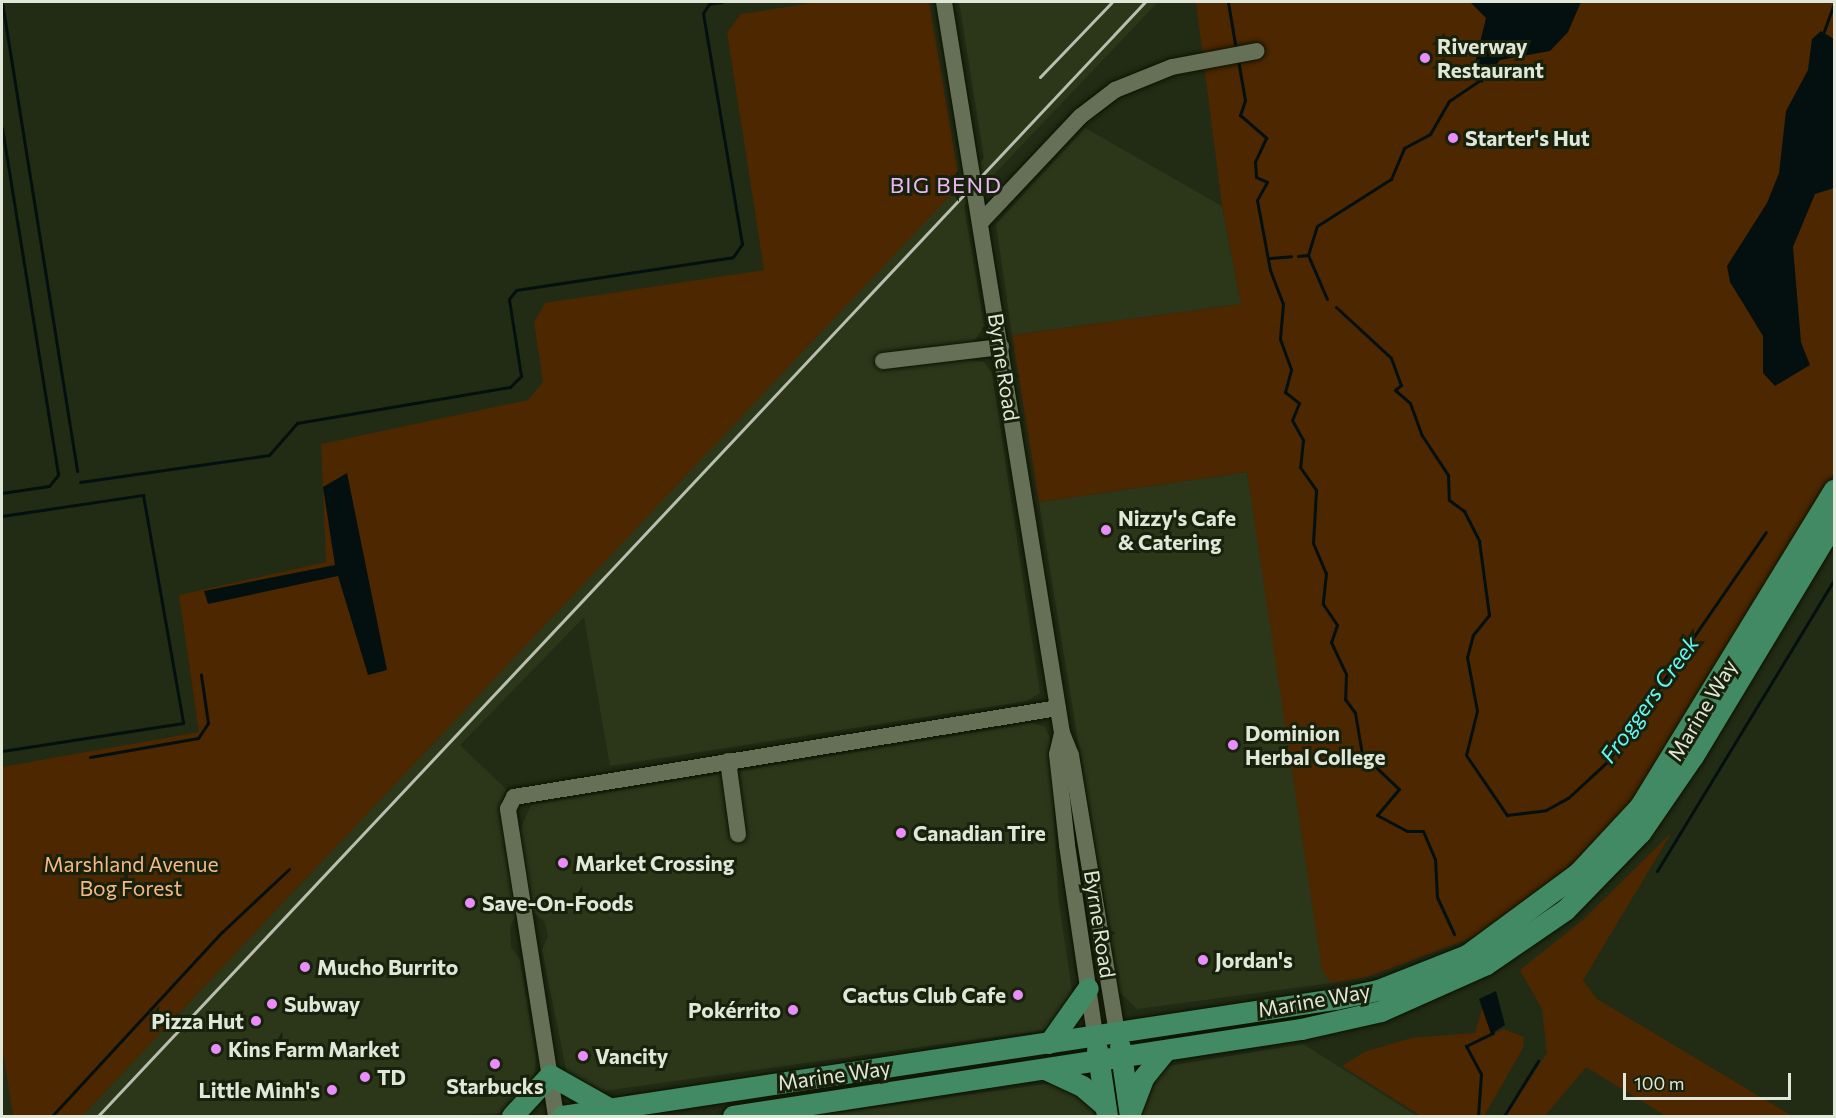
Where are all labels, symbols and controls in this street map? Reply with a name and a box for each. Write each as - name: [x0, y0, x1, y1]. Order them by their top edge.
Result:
- place label: Riverway Restaurant: [1437, 33, 1544, 83]
- marker: Riverway Restaurant: [1418, 51, 1432, 65]
- place label: Starter's Hut: [1465, 125, 1590, 151]
- marker: Starter's Hut: [1446, 131, 1460, 145]
- district label: BIG BEND: [890, 172, 1002, 198]
- street label: Byrne Road: [983, 311, 1025, 423]
- place label: Nizzy's Cafe & Catering: [1118, 505, 1236, 555]
- marker: Nizzy's Cafe & Catering: [1099, 523, 1113, 537]
- water label: Froggers Creek: [1594, 630, 1704, 768]
- street label: Marine Way: [1662, 655, 1742, 765]
- place label: Dominion Herbal College: [1245, 720, 1385, 770]
- marker: Dominion Herbal College: [1226, 738, 1240, 752]
- place label: Canadian Tire: [913, 820, 1046, 846]
- marker: Canadian Tire: [894, 826, 908, 840]
- place label: Market Crossing: [575, 850, 734, 876]
- park label: Marshland Avenue Bog Forest: [44, 851, 218, 901]
- marker: Market Crossing: [556, 856, 570, 870]
- street label: Byrne Road: [1079, 868, 1121, 980]
- place label: Save-On-Foods: [482, 890, 634, 916]
- marker: Save-On-Foods: [463, 896, 477, 910]
- place label: Jordan's: [1215, 947, 1293, 973]
- marker: Jordan's: [1196, 953, 1210, 967]
- place label: Mucho Burrito: [317, 954, 458, 980]
- marker: Mucho Burrito: [298, 960, 312, 974]
- street label: Marine Way: [1256, 978, 1372, 1022]
- place label: Cactus Club Cafe: [843, 982, 1006, 1008]
- marker: Cactus Club Cafe: [1011, 988, 1025, 1002]
- place label: Subway: [284, 991, 360, 1017]
- marker: Subway: [265, 997, 279, 1011]
- place label: Pokérrito: [688, 997, 781, 1023]
- marker: Pokérrito: [786, 1003, 800, 1017]
- place label: Pizza Hut: [151, 1008, 244, 1034]
- marker: Pizza Hut: [249, 1014, 263, 1028]
- place label: Kins Farm Market: [228, 1036, 399, 1062]
- marker: Kins Farm Market: [209, 1042, 223, 1056]
- place label: Vancity: [595, 1043, 668, 1069]
- marker: Vancity: [576, 1049, 590, 1063]
- street label: Marine Way: [776, 1055, 892, 1095]
- marker: Starbucks: [488, 1057, 502, 1071]
- scale bar: [1626, 1061, 1794, 1099]
- place label: TD: [377, 1064, 406, 1090]
- marker: TD: [358, 1070, 372, 1084]
- text: 100 m: [1634, 1072, 1684, 1094]
- place label: Starbucks: [446, 1073, 544, 1099]
- place label: Little Minh's: [199, 1077, 320, 1103]
- marker: Little Minh's: [325, 1083, 339, 1097]

